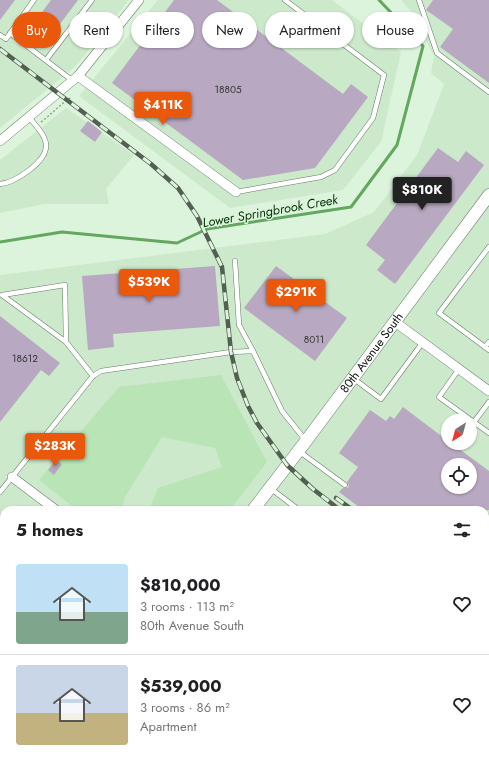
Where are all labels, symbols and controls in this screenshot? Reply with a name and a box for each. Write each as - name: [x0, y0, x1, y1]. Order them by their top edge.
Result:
- chip: Buy: [12, 12, 61, 48]
- chip: Rent: [69, 12, 123, 48]
- chip: Filters: [131, 12, 194, 48]
- chip: New: [202, 12, 257, 48]
- chip: Apartment: [265, 12, 354, 48]
- chip: House: [362, 12, 428, 48]
- house number: 18805: [214, 82, 242, 97]
- pin: $411K: [135, 92, 191, 126]
- text: $411K: [143, 95, 183, 114]
- pin: $810K: [394, 177, 450, 211]
- text: $810K: [402, 180, 442, 199]
- water label: Lower Springbrook Creek: [201, 190, 340, 232]
- pin: $539K: [121, 269, 177, 303]
- text: $539K: [128, 272, 170, 291]
- pin: $291K: [268, 279, 324, 313]
- text: $291K: [275, 282, 317, 301]
- street label: 80th Avenue South: [336, 309, 408, 397]
- house number: 8011: [304, 332, 324, 347]
- house number: 18612: [12, 351, 38, 366]
- north arrow: [441, 414, 477, 450]
- map controls: [441, 414, 477, 494]
- pin: $283K: [27, 433, 83, 467]
- text: $283K: [34, 436, 76, 455]
- button: locate: [441, 458, 477, 494]
- text: 5 homes: [16, 518, 83, 542]
- icon: filters: [451, 519, 473, 541]
- text: $810,000: [140, 573, 220, 597]
- icon: home: [48, 580, 96, 628]
- icon: heart: [451, 593, 473, 615]
- text: 3 rooms · 113 m²: [140, 597, 234, 616]
- text: 80th Avenue South: [140, 616, 244, 635]
- text: $539,000: [140, 674, 222, 698]
- icon: home: [48, 681, 96, 729]
- icon: heart: [451, 694, 473, 716]
- text: 3 rooms · 86 m²: [140, 698, 230, 717]
- text: Apartment: [140, 717, 197, 736]

